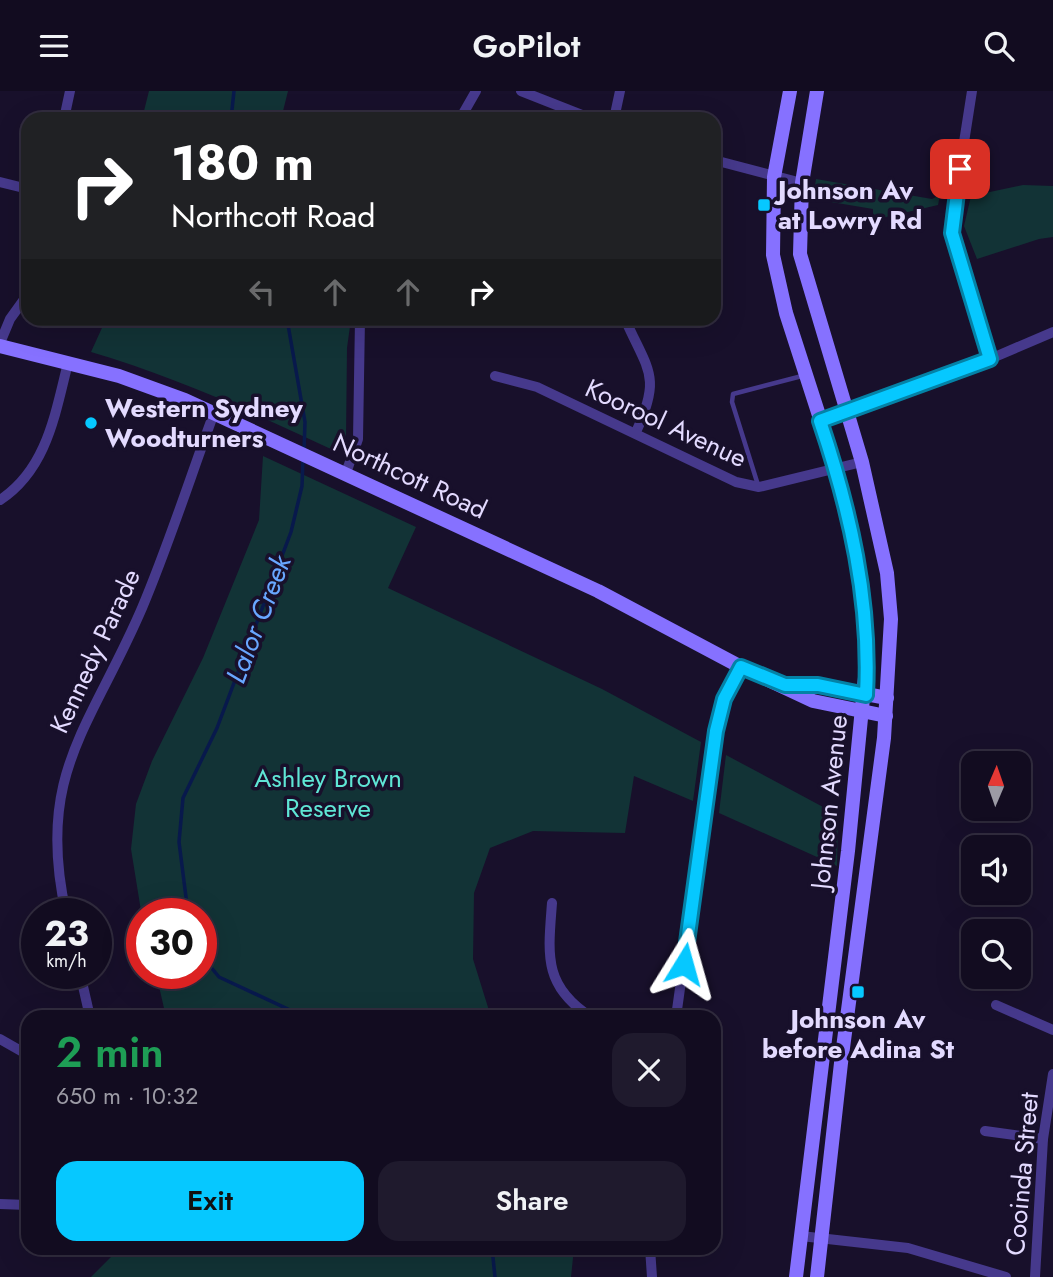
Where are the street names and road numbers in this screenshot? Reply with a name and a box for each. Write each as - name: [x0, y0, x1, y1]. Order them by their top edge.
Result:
- street label: Koorool Avenue: [579, 369, 753, 477]
- street label: Northcott Road: [327, 424, 493, 528]
- street label: Kennedy Parade: [40, 562, 150, 740]
- street label: Johnson Avenue: [801, 713, 857, 894]
- street label: Cooinda Street: [996, 1090, 1048, 1257]

